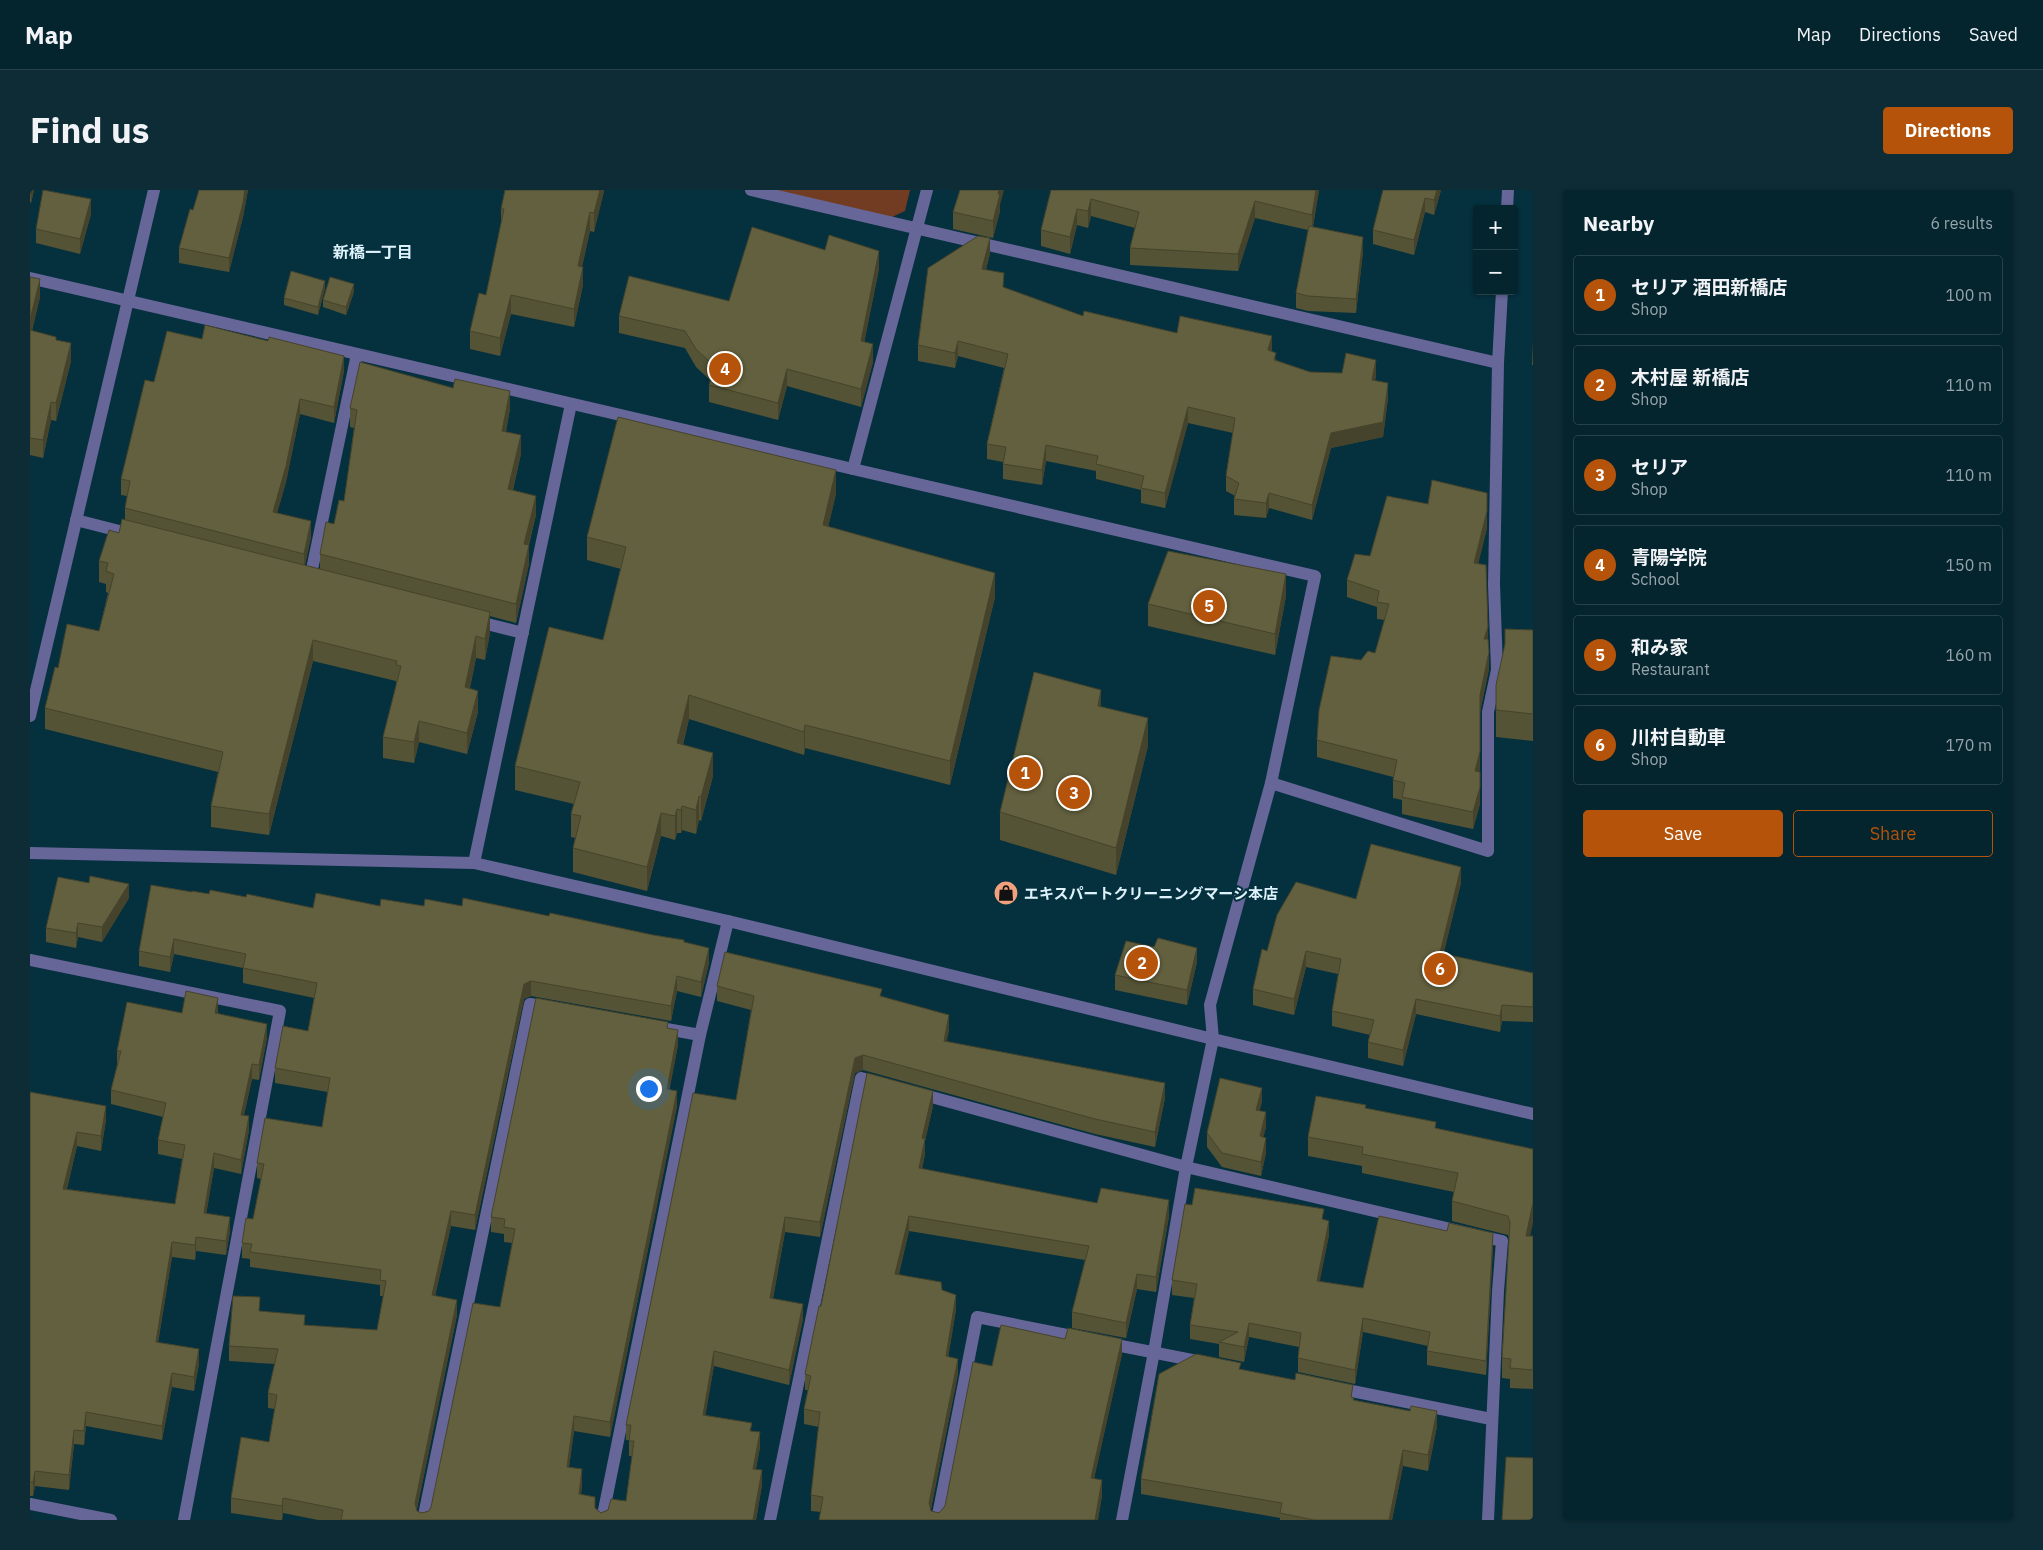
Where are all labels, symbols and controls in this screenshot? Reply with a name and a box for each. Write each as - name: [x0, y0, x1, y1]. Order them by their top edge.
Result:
- text: Map: [25, 19, 73, 51]
- text: Map: [1796, 23, 1831, 46]
- text: Directions: [1859, 23, 1941, 46]
- text: Saved: [1969, 23, 2018, 46]
- text: Find us: [30, 107, 149, 153]
- button: Directions: [1883, 107, 2013, 154]
- map controls: [1473, 205, 1518, 295]
- button: +: [1473, 205, 1518, 250]
- text: Nearby: [1583, 209, 1654, 237]
- text: 6 results: [1930, 213, 1993, 233]
- district label: 新橋一丁目: [333, 242, 413, 262]
- button: −: [1473, 250, 1518, 295]
- text: セリア 酒田新橋店: [1631, 275, 1788, 299]
- text: 1: [1595, 285, 1605, 305]
- text: 100 m: [1945, 285, 1992, 305]
- text: Shop: [1631, 299, 1668, 319]
- pin: 4: [709, 350, 741, 388]
- text: 木村屋 新橋店: [1631, 365, 1749, 389]
- text: 2: [1595, 375, 1605, 395]
- text: 110 m: [1945, 375, 1992, 395]
- text: Shop: [1631, 389, 1668, 409]
- text: セリア: [1631, 455, 1688, 479]
- text: 3: [1595, 465, 1605, 485]
- text: 110 m: [1945, 465, 1992, 485]
- text: Shop: [1631, 479, 1668, 499]
- text: 青陽学院: [1631, 545, 1707, 569]
- text: 4: [1595, 555, 1605, 575]
- text: 150 m: [1945, 555, 1992, 575]
- text: School: [1631, 569, 1680, 589]
- pin: 5: [1193, 587, 1225, 625]
- text: 和み家: [1631, 635, 1688, 659]
- text: 5: [1595, 645, 1605, 665]
- text: 160 m: [1945, 645, 1992, 665]
- text: Restaurant: [1631, 659, 1710, 679]
- text: 川村自動車: [1631, 725, 1726, 749]
- text: 6: [1595, 735, 1605, 755]
- text: 170 m: [1945, 735, 1992, 755]
- text: Shop: [1631, 749, 1668, 769]
- pin: 1: [1009, 754, 1041, 792]
- pin: 3: [1058, 774, 1090, 812]
- button: Save: [1583, 810, 1783, 857]
- button: Share: [1793, 810, 1993, 857]
- shop icon: エキスパートクリーニングマーシ本店: [993, 880, 1019, 906]
- place label: エキスパートクリーニングマーシ本店: [1024, 884, 1278, 903]
- pin: 2: [1126, 944, 1158, 982]
- pin: 6: [1424, 950, 1456, 988]
- your location: [636, 1076, 662, 1102]

